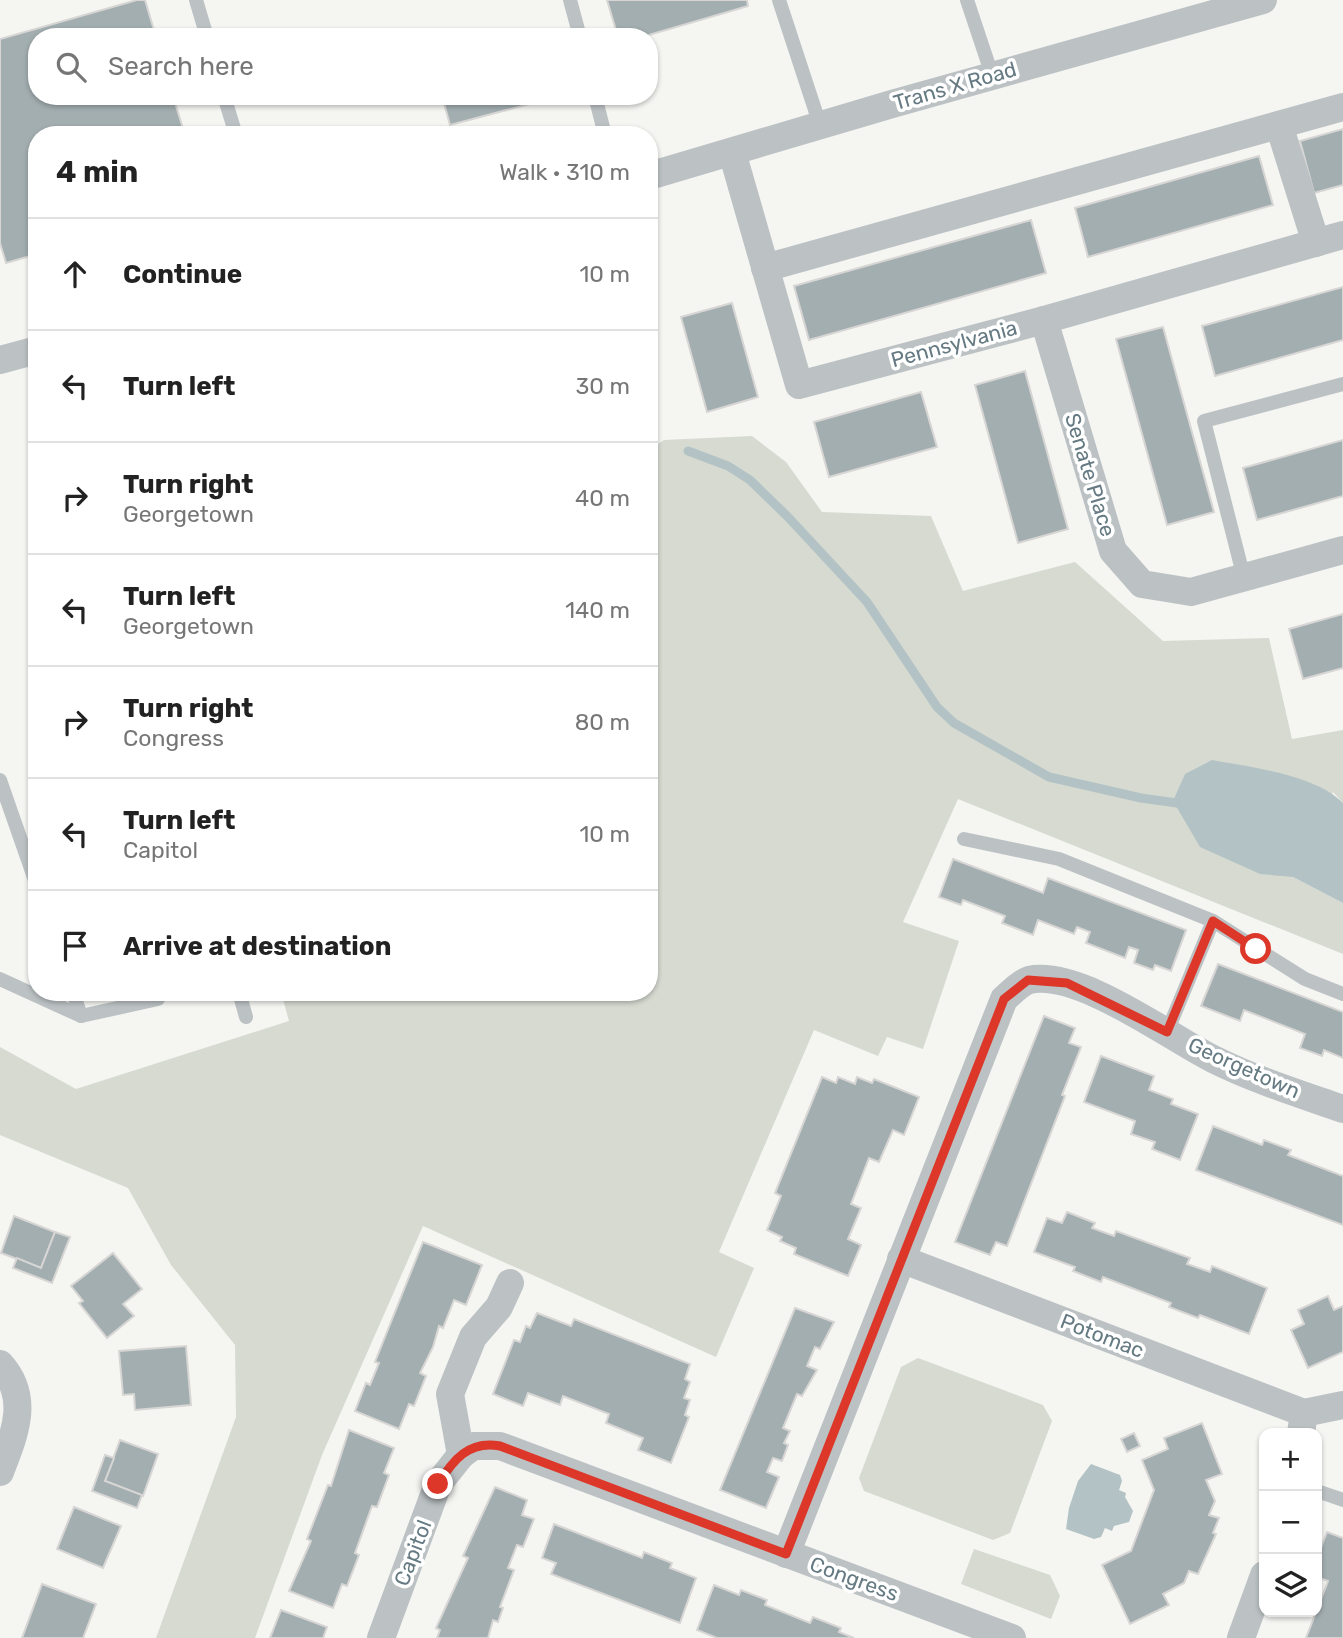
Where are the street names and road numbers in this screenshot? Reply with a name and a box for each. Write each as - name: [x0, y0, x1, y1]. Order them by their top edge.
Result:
- street label: Trans X Road: [891, 56, 1019, 115]
- street label: Pennsylvania: [888, 315, 1020, 372]
- street label: Senate Place: [1060, 410, 1121, 540]
- street label: Georgetown: [1184, 1032, 1304, 1103]
- street label: Potomac: [1057, 1308, 1147, 1363]
- street label: Capitol: [389, 1516, 436, 1589]
- street label: Congress: [807, 1551, 902, 1606]

